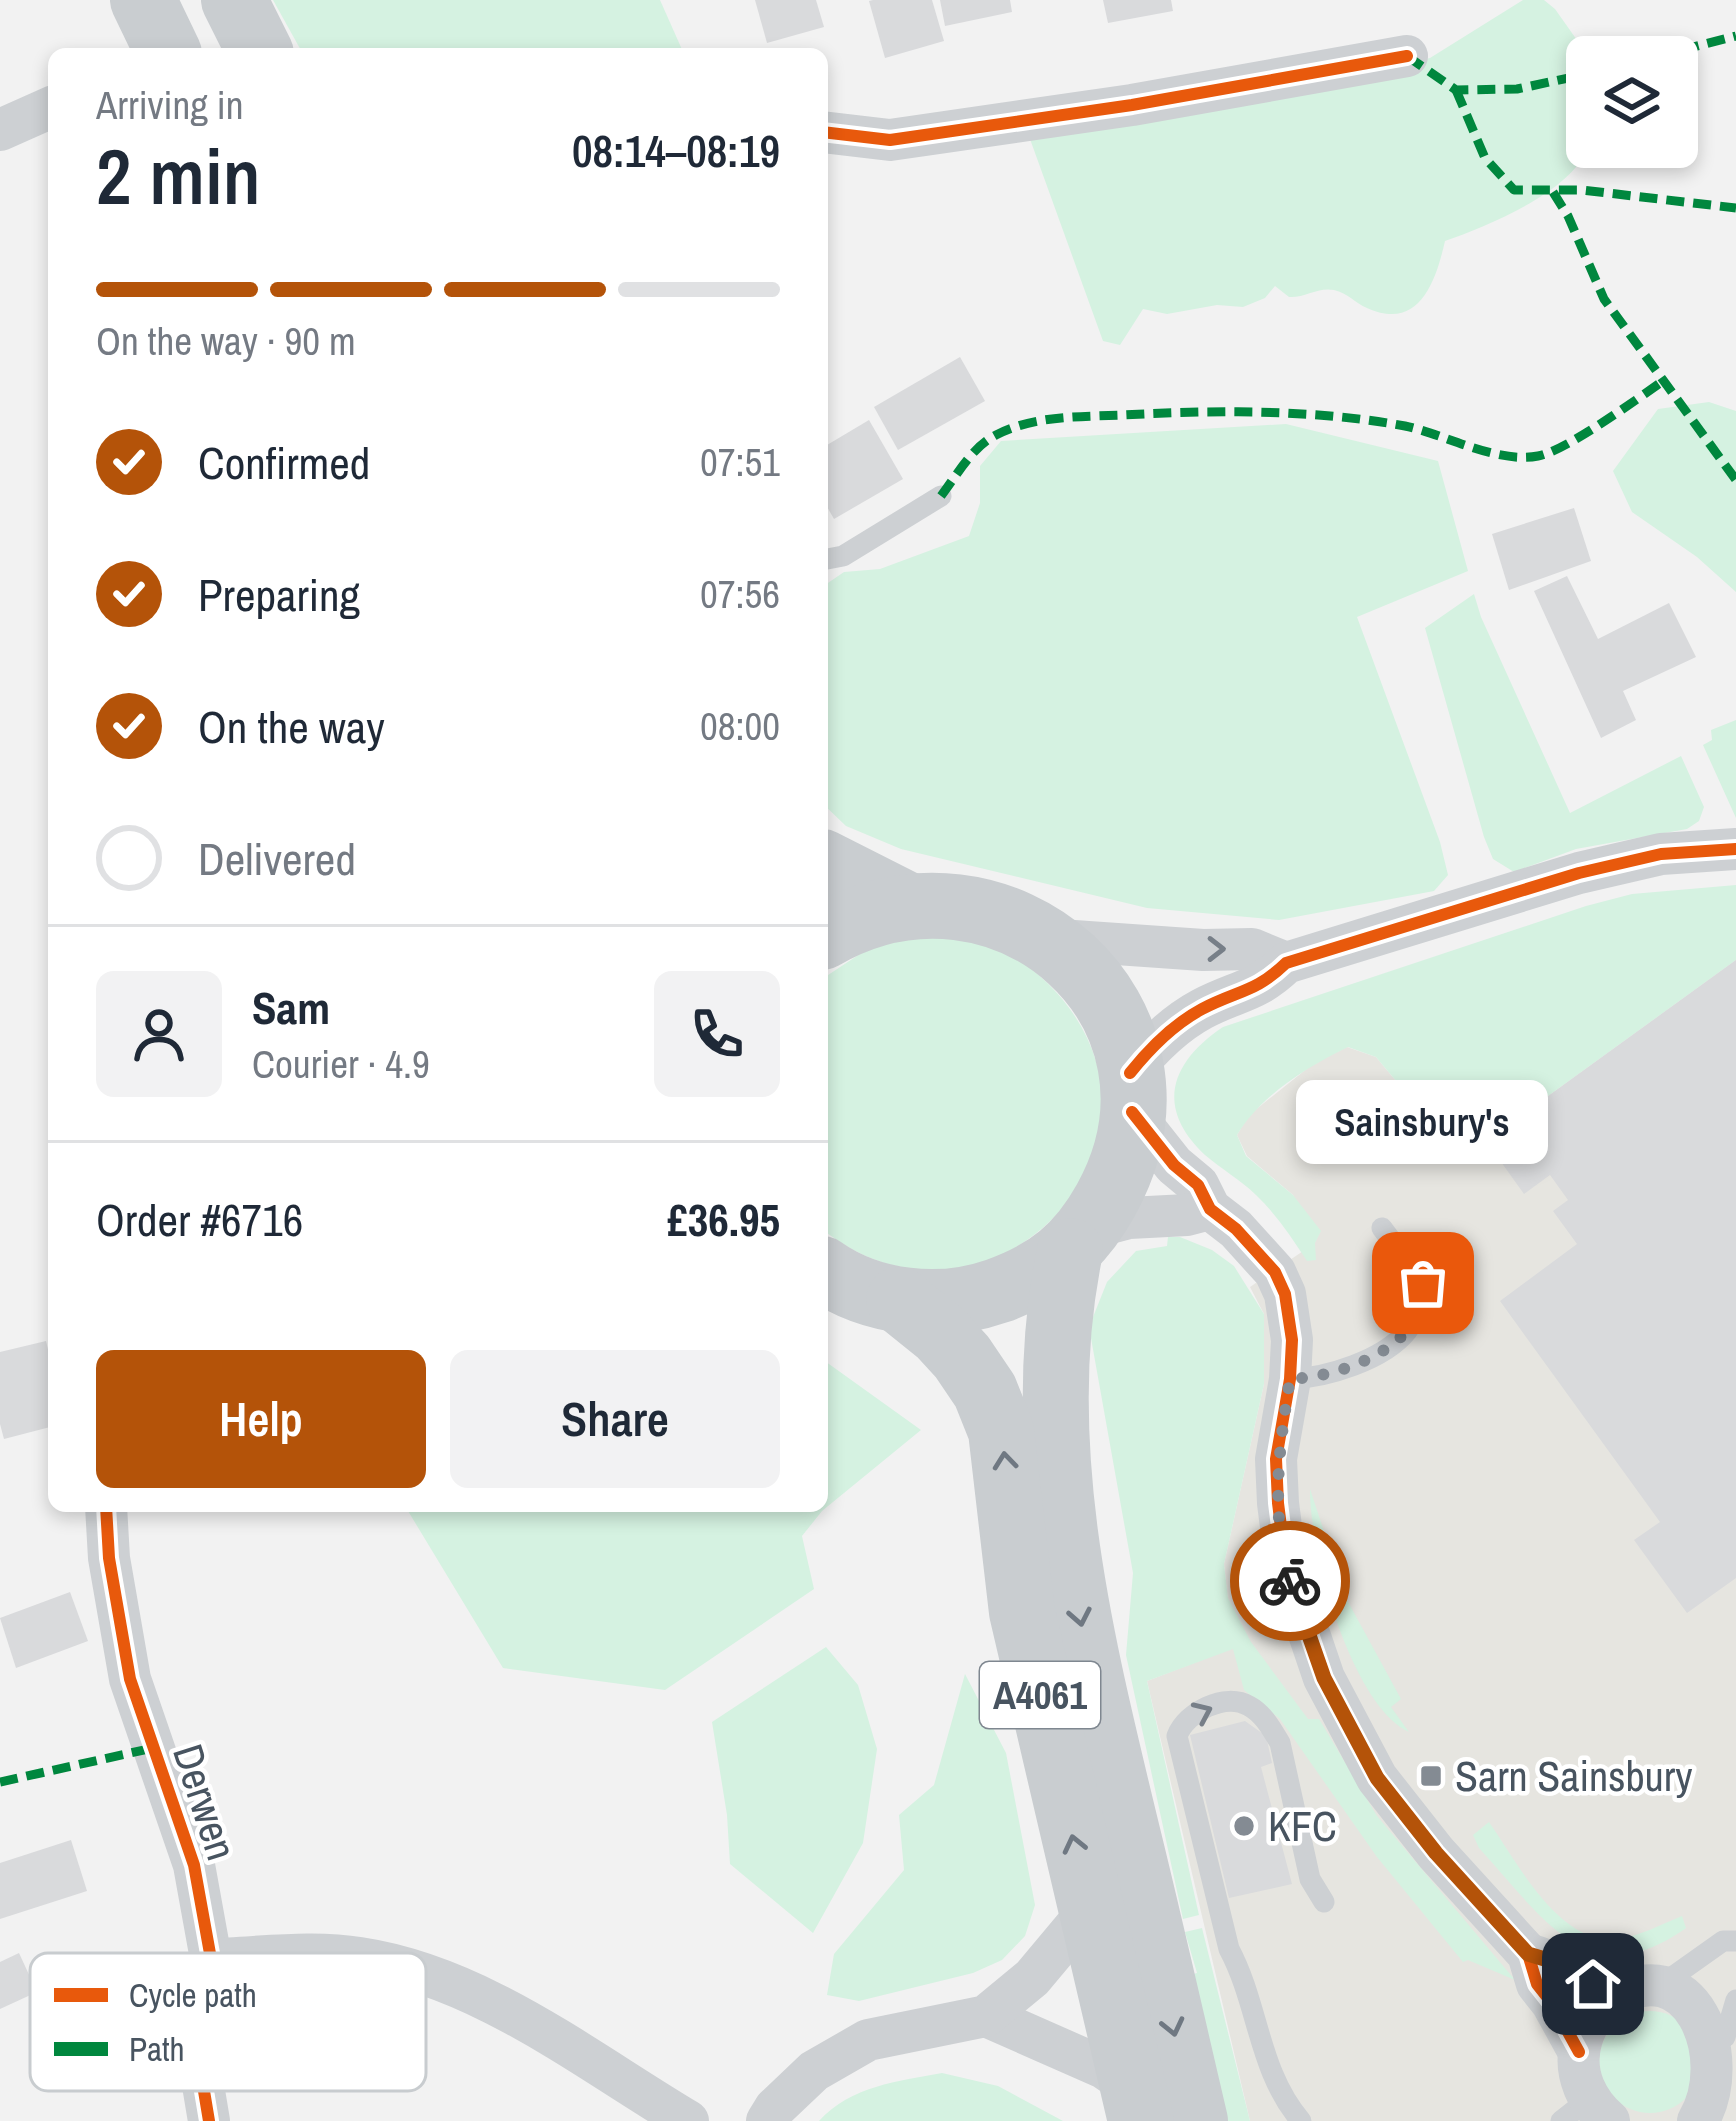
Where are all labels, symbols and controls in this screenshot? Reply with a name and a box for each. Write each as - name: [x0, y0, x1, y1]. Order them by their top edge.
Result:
- map controls: [1566, 36, 1698, 168]
- button: layers: [1566, 36, 1698, 168]
- text: Arriving in: [96, 79, 244, 131]
- text: 08:14–08:19: [572, 120, 780, 181]
- text: 2 min: [96, 123, 261, 228]
- text: On the way · 90 m: [96, 315, 356, 367]
- icon: check: [96, 429, 162, 495]
- text: Confirmed: [198, 432, 370, 493]
- text: 07:51: [700, 436, 780, 488]
- icon: check: [96, 561, 162, 627]
- text: Preparing: [198, 564, 360, 625]
- text: 07:56: [700, 568, 780, 620]
- icon: check: [96, 693, 162, 759]
- text: On the way: [198, 696, 385, 757]
- text: 08:00: [700, 700, 780, 752]
- text: Delivered: [198, 828, 356, 889]
- one-way arrow: [1208, 936, 1226, 962]
- button: person: [96, 971, 222, 1097]
- button: phone: [654, 971, 780, 1097]
- text: Sam: [252, 977, 330, 1038]
- text: Courier · 4.9: [252, 1038, 430, 1090]
- callout: Sainsbury's: [1297, 1079, 1549, 1163]
- text: Sainsbury's: [1334, 1096, 1510, 1148]
- text: Order #6716: [96, 1189, 303, 1250]
- text: £36.95: [667, 1189, 780, 1250]
- pin: [1372, 1232, 1474, 1334]
- icon: bag: [1390, 1250, 1456, 1316]
- button: Help: [96, 1350, 426, 1488]
- button: Share: [450, 1350, 780, 1488]
- one-way arrow: [993, 1451, 1018, 1470]
- courier: [1230, 1521, 1350, 1641]
- icon: bike: [1257, 1548, 1323, 1614]
- one-way arrow: [1066, 1607, 1091, 1627]
- road number: A4061: [980, 1662, 1100, 1728]
- one-way arrow: [1191, 1702, 1212, 1726]
- street label: Derwen: [160, 1737, 250, 1867]
- place label: Sarn Sainsbury: [1455, 1748, 1692, 1804]
- marker: Sarn Sainsbury: [1418, 1763, 1444, 1789]
- place label: KFC: [1268, 1798, 1337, 1854]
- marker: KFC: [1231, 1813, 1257, 1839]
- one-way arrow: [1063, 1834, 1088, 1855]
- pin: [1542, 1933, 1644, 2035]
- icon: home: [1560, 1951, 1626, 2017]
- legend: [30, 1953, 426, 2091]
- text: Cycle path: [129, 1973, 257, 2017]
- one-way arrow: [1159, 2017, 1184, 2037]
- text: Path: [129, 2027, 185, 2071]

